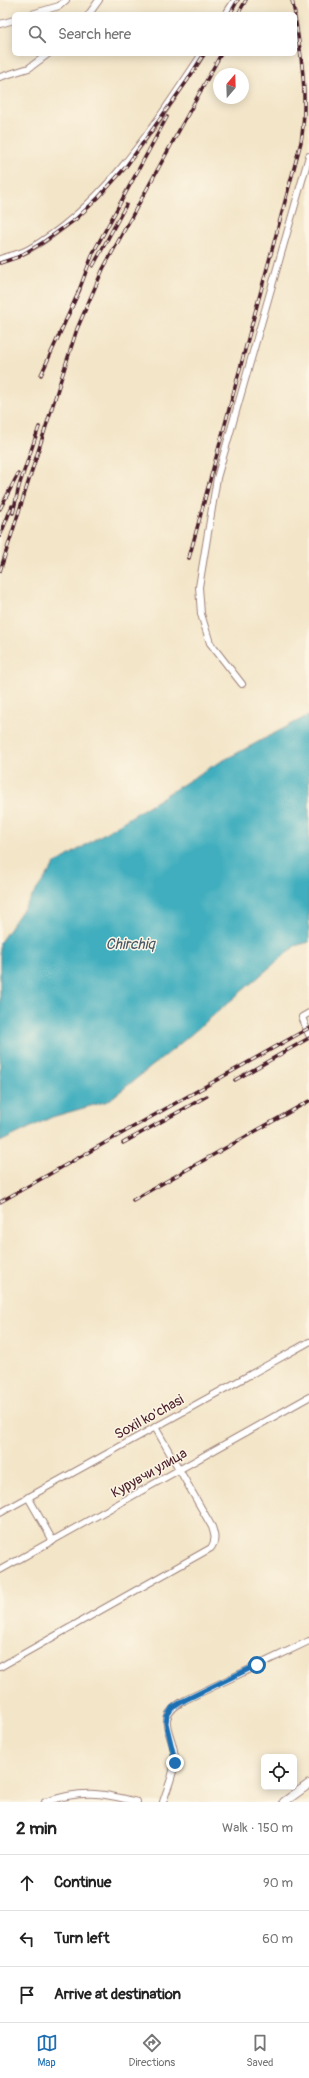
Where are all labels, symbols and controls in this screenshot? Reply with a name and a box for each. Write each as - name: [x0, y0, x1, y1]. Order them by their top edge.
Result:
- search box: [12, 12, 297, 56]
- icon: search: [26, 23, 48, 45]
- text: Search here: [58, 25, 131, 44]
- north arrow: [213, 68, 249, 104]
- water label: Chirchiq: [106, 935, 156, 954]
- street label: Soxil ko'chasi: [111, 1391, 187, 1443]
- street label: Курувчи улица: [108, 1444, 190, 1502]
- route start: [248, 1656, 266, 1674]
- route end: [166, 1754, 184, 1772]
- map controls: [261, 1754, 297, 1790]
- button: locate: [261, 1754, 297, 1790]
- text: 2 min: [16, 1818, 57, 1839]
- text: Walk · 150 m: [222, 1820, 293, 1836]
- icon: ahead: [16, 1872, 38, 1894]
- text: Continue: [54, 1873, 112, 1892]
- text: 90 m: [263, 1875, 293, 1891]
- icon: left: [16, 1928, 38, 1950]
- text: Turn left: [54, 1929, 110, 1948]
- text: 60 m: [262, 1931, 293, 1947]
- icon: arrive: [16, 1984, 38, 2006]
- text: Arrive at destination: [54, 1985, 181, 2004]
- tab: Map: [36, 2032, 58, 2069]
- tab: Directions: [129, 2032, 175, 2069]
- tab: Saved: [246, 2032, 273, 2069]

